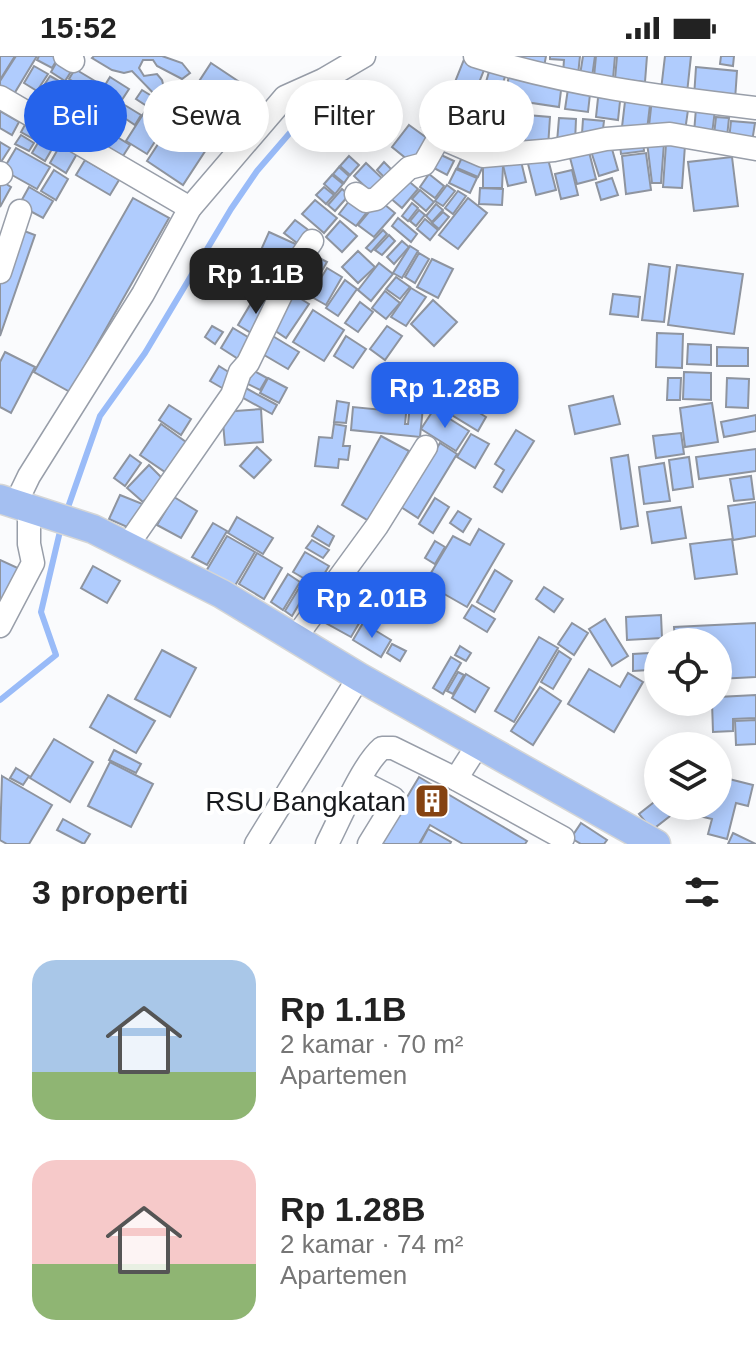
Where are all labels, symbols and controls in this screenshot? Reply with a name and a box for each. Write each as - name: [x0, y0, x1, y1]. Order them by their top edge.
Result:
- text: 15:52: [40, 11, 117, 44]
- chip: Beli: [24, 80, 127, 152]
- chip: Sewa: [143, 80, 269, 152]
- chip: Filter: [285, 80, 403, 152]
- chip: Baru: [419, 80, 534, 152]
- pin: Rp 1.1B: [182, 248, 330, 316]
- text: Rp 1.1B: [208, 259, 304, 289]
- pin: Rp 1.28B: [362, 362, 528, 430]
- text: Rp 1.28B: [389, 373, 501, 403]
- pin: Rp 2.01B: [289, 572, 455, 640]
- text: Rp 2.01B: [316, 583, 428, 613]
- map controls: [644, 628, 732, 820]
- button: locate: [644, 628, 732, 716]
- button: layers: [644, 732, 732, 820]
- building icon: RSU Bangkatan: [413, 782, 451, 820]
- place label: RSU Bangkatan: [205, 786, 406, 817]
- icon: filters: [680, 870, 724, 914]
- text: 3 properti: [32, 873, 189, 911]
- text: Rp 1.1B: [280, 990, 407, 1028]
- icon: home: [96, 992, 192, 1088]
- text: 2 kamar · 70 m²: [280, 1029, 464, 1059]
- text: Apartemen: [280, 1060, 407, 1090]
- text: Rp 1.28B: [280, 1190, 426, 1228]
- icon: home: [96, 1192, 192, 1288]
- text: 2 kamar · 74 m²: [280, 1229, 464, 1259]
- text: Apartemen: [280, 1260, 407, 1290]

